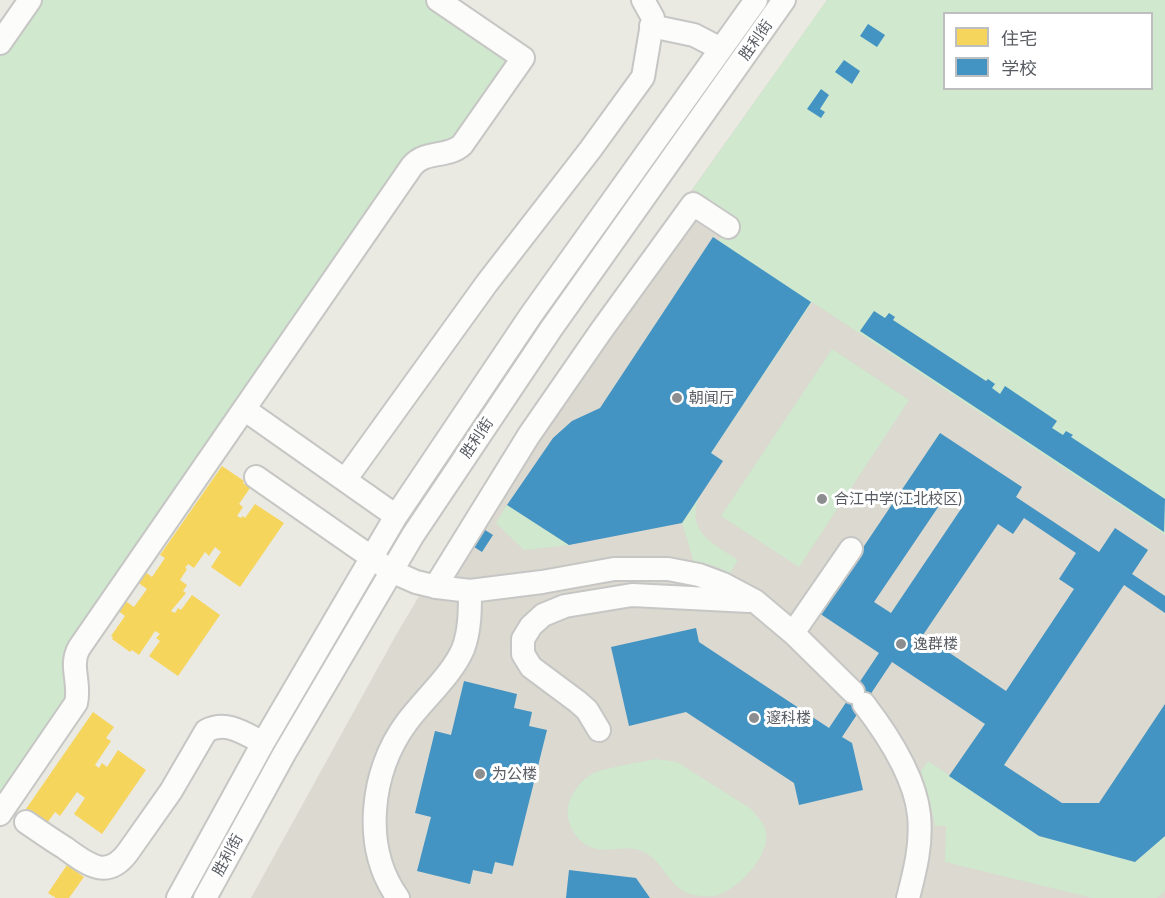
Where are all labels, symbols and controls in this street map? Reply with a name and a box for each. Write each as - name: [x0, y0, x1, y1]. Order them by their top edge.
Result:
- legend: [943, 12, 1153, 90]
- street label: 胜利街: [736, 16, 776, 64]
- text: 住宅: [1001, 27, 1037, 49]
- text: 学校: [1001, 57, 1037, 79]
- place label: 朝闻厅: [689, 389, 734, 407]
- marker: 朝闻厅: [670, 391, 684, 405]
- street label: 胜利街: [457, 414, 497, 462]
- place label: 合江中学(江北校区): [834, 490, 962, 508]
- marker: 合江中学(江北校区): [815, 492, 829, 506]
- place label: 逸群楼: [913, 635, 958, 653]
- marker: 逸群楼: [894, 637, 908, 651]
- place label: 邃科楼: [766, 709, 811, 727]
- marker: 邃科楼: [747, 711, 761, 725]
- place label: 为公楼: [492, 765, 537, 783]
- marker: 为公楼: [473, 767, 487, 781]
- street label: 胜利街: [209, 831, 247, 879]

